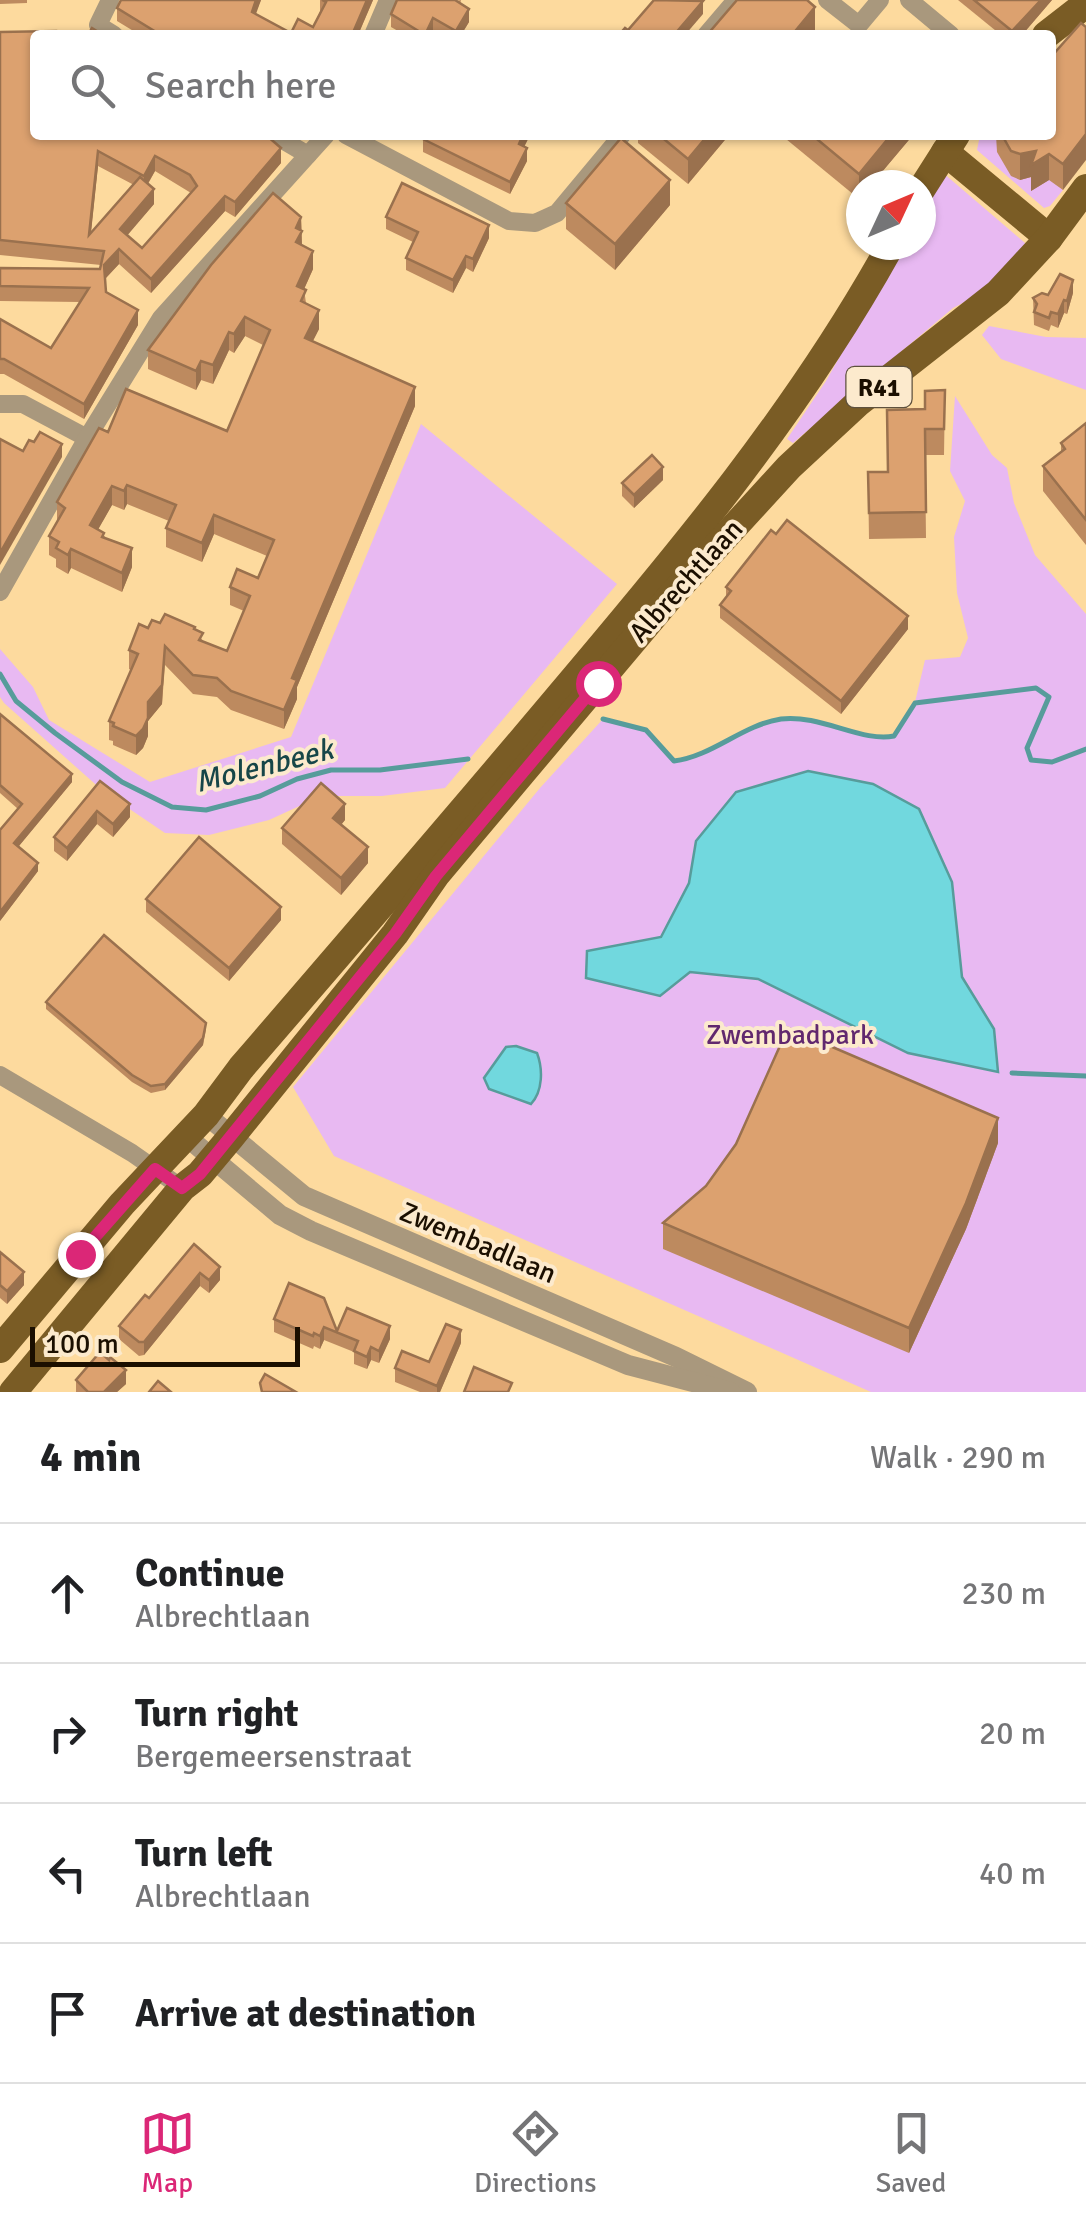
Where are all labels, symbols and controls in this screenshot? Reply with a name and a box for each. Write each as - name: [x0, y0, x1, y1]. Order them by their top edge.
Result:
- search box: [30, 30, 1056, 140]
- icon: search: [65, 58, 120, 113]
- text: Search here: [145, 62, 337, 109]
- north arrow: [846, 170, 936, 260]
- road number: R41: [846, 367, 912, 407]
- street label: Albrechtlaan: [622, 512, 750, 650]
- route start: [576, 661, 622, 707]
- water label: Molenbeek: [191, 730, 340, 801]
- park label: Zwembadpark: [706, 1018, 874, 1052]
- street label: Zwembadlaan: [395, 1195, 561, 1291]
- route end: [58, 1232, 104, 1278]
- scale bar: [30, 1322, 300, 1366]
- text: 100 m: [45, 1327, 119, 1361]
- text: 4 min: [40, 1432, 141, 1483]
- text: Walk · 290 m: [870, 1438, 1046, 1477]
- text: Continue: [135, 1550, 285, 1597]
- icon: ahead: [40, 1566, 95, 1621]
- text: 230 m: [962, 1574, 1046, 1613]
- text: Albrechtlaan: [135, 1597, 311, 1636]
- text: Turn right: [135, 1690, 299, 1737]
- icon: right: [40, 1706, 95, 1761]
- text: 20 m: [979, 1714, 1046, 1753]
- text: Bergemeersenstraat: [135, 1737, 412, 1776]
- text: Turn left: [135, 1830, 273, 1877]
- icon: left: [40, 1846, 95, 1901]
- text: 40 m: [979, 1854, 1046, 1893]
- text: Albrechtlaan: [135, 1877, 311, 1916]
- icon: arrive: [40, 1986, 95, 2041]
- text: Arrive at destination: [135, 1990, 476, 2037]
- tab: Map: [140, 2106, 195, 2200]
- tab: Directions: [474, 2106, 596, 2200]
- tab: Saved: [876, 2106, 946, 2200]

